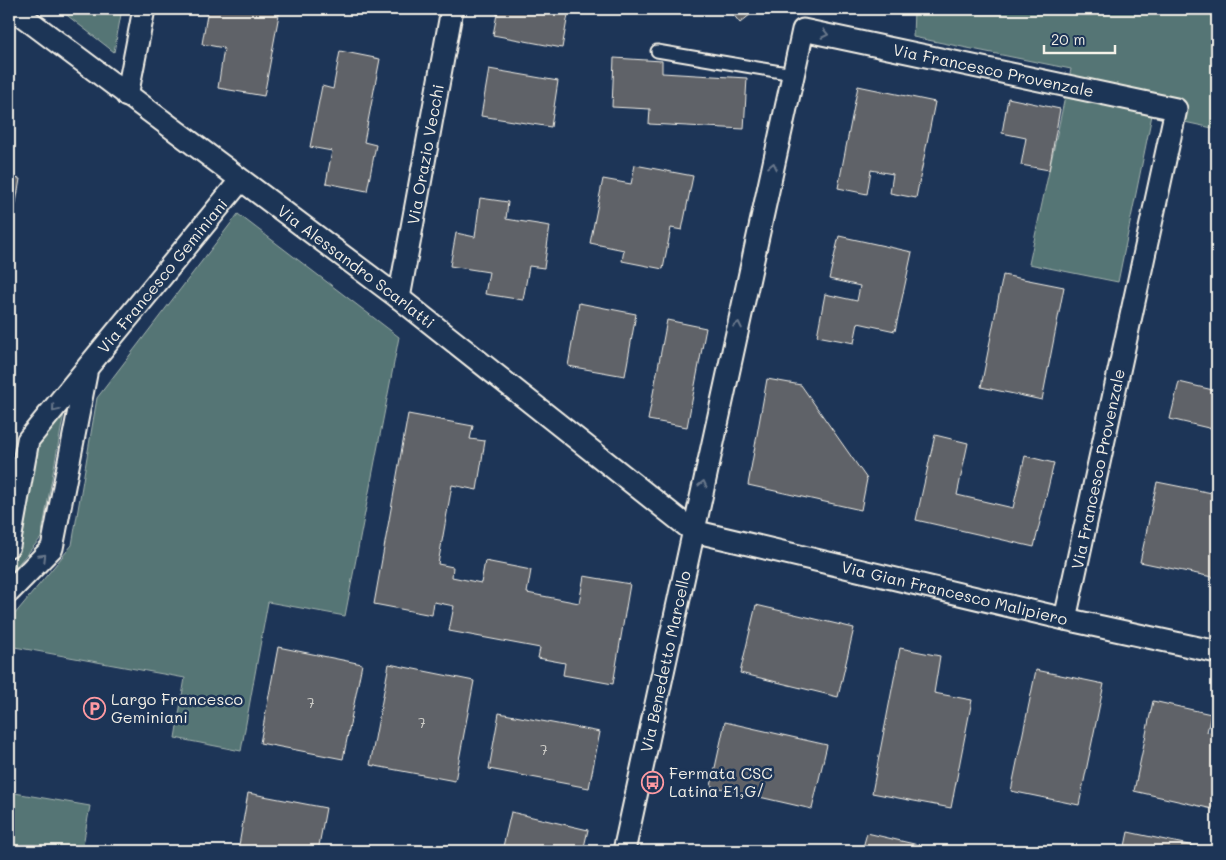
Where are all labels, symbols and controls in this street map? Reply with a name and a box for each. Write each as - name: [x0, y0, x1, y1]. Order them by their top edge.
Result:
- scale bar: [1044, 22, 1115, 54]
- one-way arrow: [820, 29, 829, 39]
- text: 20 m: [1051, 29, 1085, 49]
- street label: Via Francesco Provenzale: [891, 38, 1096, 101]
- street label: Via Orazio Vecchi: [402, 82, 448, 226]
- one-way arrow: [767, 162, 777, 171]
- street label: Via Francesco Geminiani: [92, 194, 232, 357]
- street label: Via Alessandro Scarlatti: [274, 200, 439, 332]
- one-way arrow: [732, 321, 743, 329]
- street label: Via Francesco Provenzale: [1066, 367, 1129, 571]
- one-way arrow: [52, 403, 60, 412]
- one-way arrow: [697, 479, 708, 488]
- one-way arrow: [37, 554, 46, 563]
- street label: Via Gian Francesco Malipiero: [839, 555, 1070, 629]
- street label: Via Benedetto Marcello: [635, 569, 695, 754]
- place label: Largo Francesco Geminiani: [111, 688, 243, 727]
- house number: 7: [307, 693, 315, 712]
- parking icon: Largo Francesco Geminiani: [83, 696, 107, 720]
- house number: 7: [418, 713, 426, 732]
- house number: 7: [540, 740, 548, 759]
- place label: Fermata CSC Latina E1,G/: [669, 762, 773, 801]
- bus stop icon: Fermata CSC Latina E1,G/: [641, 770, 665, 794]

